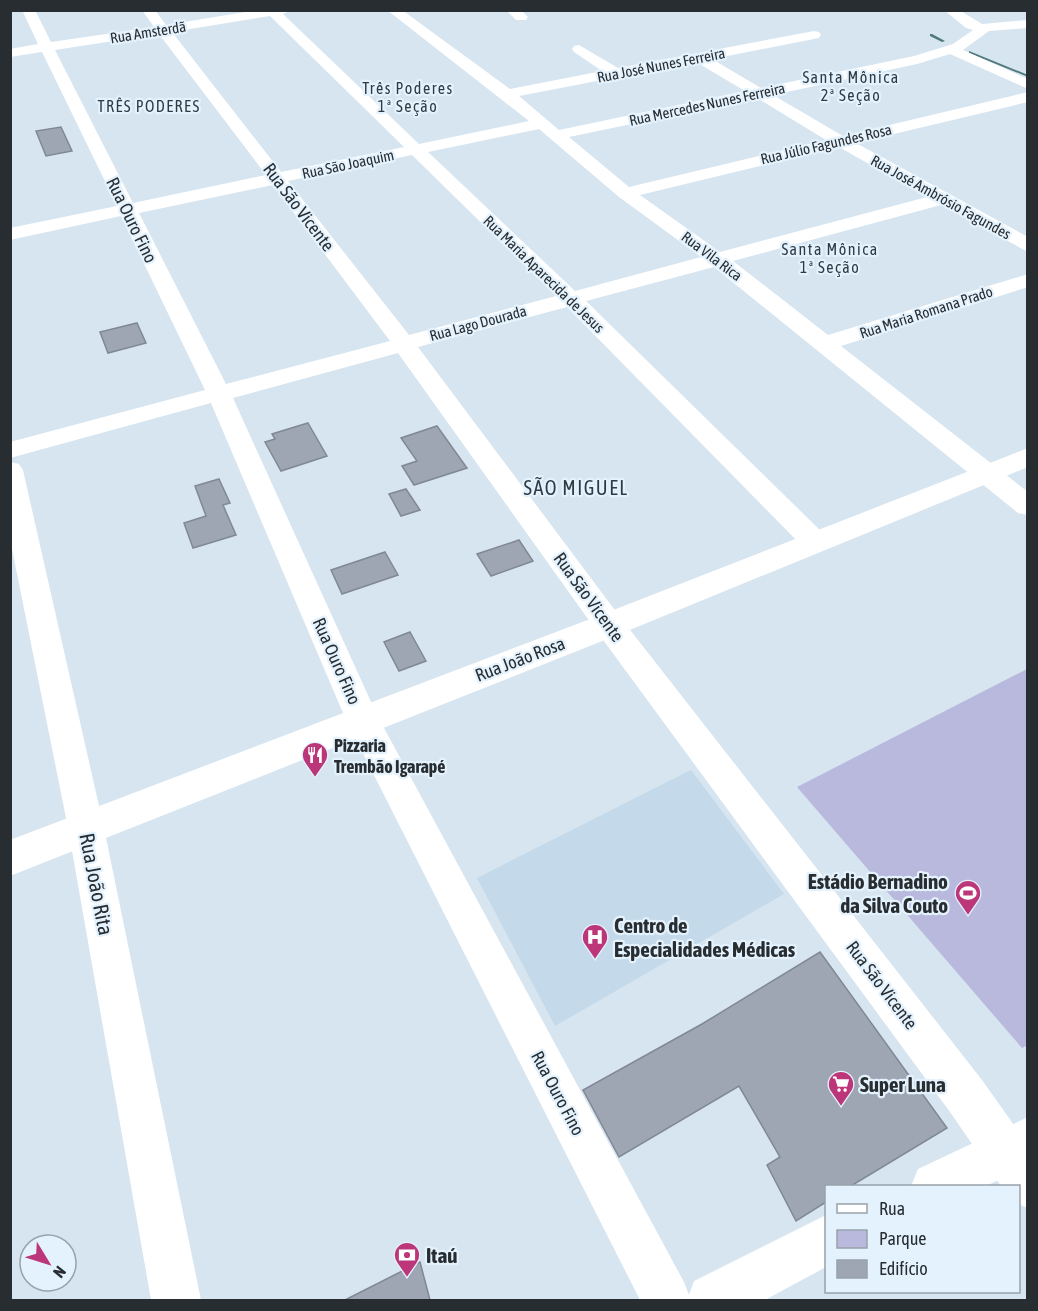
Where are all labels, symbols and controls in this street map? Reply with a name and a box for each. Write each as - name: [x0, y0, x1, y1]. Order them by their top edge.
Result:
- street label: Rua Amsterdã: [109, 18, 187, 46]
- street label: Rua José Nunes Ferreira: [596, 44, 726, 86]
- district label: Santa Mônica 2ª Seção: [802, 68, 900, 105]
- district label: Três Poderes 1ª Seção: [362, 79, 454, 116]
- street label: Rua Mercedes Nunes Ferreira: [628, 79, 787, 129]
- district label: TRÊS PODERES: [97, 97, 201, 115]
- street label: Rua Júlio Fagundes Rosa: [759, 121, 893, 167]
- street label: Rua São Joaquim: [300, 146, 396, 182]
- street label: Rua José Ambrósio Fagundes: [868, 151, 1014, 243]
- street label: Rua São Vicente: [259, 159, 339, 255]
- street label: Rua Ouro Fino: [102, 174, 162, 266]
- street label: Rua Maria Aparecida de Jesus: [480, 212, 608, 336]
- street label: Rua Vila Rica: [679, 228, 746, 284]
- district label: Santa Mônica 1ª Seção: [781, 240, 879, 277]
- street label: Rua Maria Romana Prado: [857, 282, 995, 342]
- street label: Rua Lago Dourada: [428, 302, 528, 344]
- district label: SÃO MIGUEL: [524, 476, 628, 499]
- street label: Rua São Vicente: [550, 548, 628, 646]
- street label: Rua Ouro Fino: [309, 614, 365, 708]
- street label: Rua João Rosa: [472, 632, 568, 686]
- place label: Pizzaria Trembão Igarapé: [334, 735, 445, 777]
- restaurant icon: Pizzaria Trembão Igarapé: [300, 740, 330, 778]
- street label: Rua João Rita: [75, 831, 119, 937]
- place label: Estádio Bernadino da Silva Couto: [808, 869, 948, 917]
- sports icon: Estádio Bernadino da Silva Couto: [953, 878, 983, 916]
- place label: Centro de Especialidades Médicas: [614, 913, 796, 961]
- hospital icon: Centro de Especialidades Médicas: [580, 922, 610, 960]
- street label: Rua São Vicente: [842, 937, 922, 1033]
- street label: Rua Ouro Fino: [527, 1047, 589, 1139]
- supermarket icon: Super Luna: [826, 1069, 856, 1107]
- place label: Super Luna: [860, 1072, 946, 1096]
- legend: [825, 1185, 1020, 1293]
- text: Rua: [879, 1198, 905, 1219]
- text: Parque: [879, 1228, 927, 1249]
- north arrow: [18, 1233, 78, 1293]
- bank icon: Itaú: [392, 1240, 422, 1278]
- place label: Itaú: [426, 1243, 457, 1267]
- text: Edifício: [879, 1258, 928, 1279]
- text: N: [50, 1263, 70, 1282]

